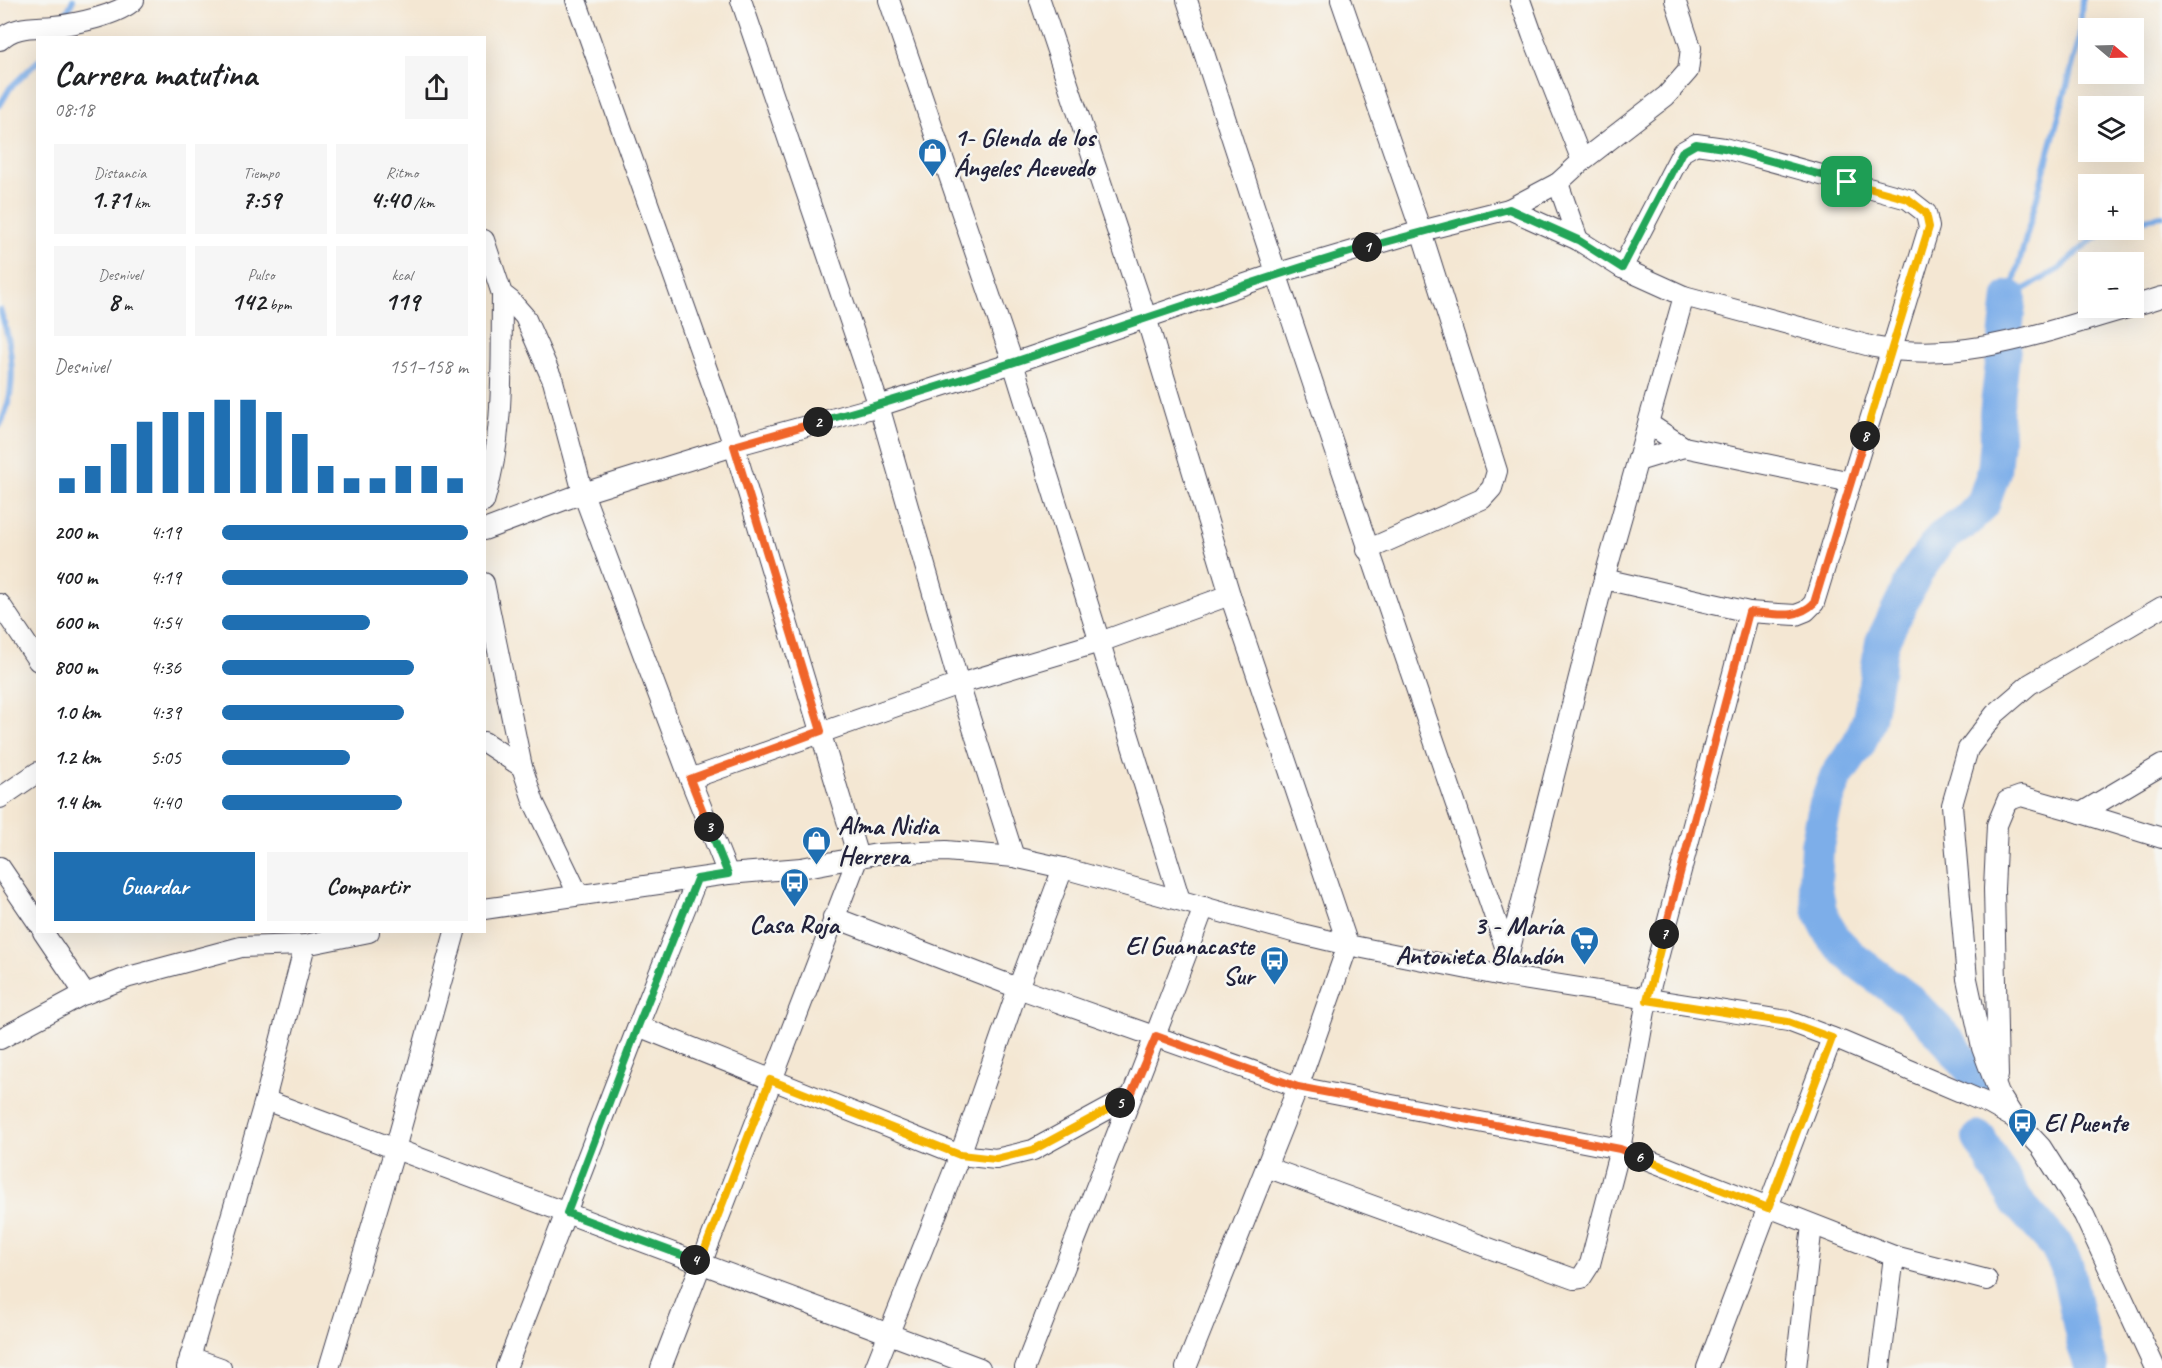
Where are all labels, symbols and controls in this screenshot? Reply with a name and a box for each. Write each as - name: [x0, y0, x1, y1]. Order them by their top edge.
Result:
- north arrow: [2078, 18, 2144, 84]
- map controls: [2078, 18, 2144, 318]
- text: Carrera matutina: [54, 53, 257, 95]
- button: share: [405, 56, 468, 119]
- button: layers: [2078, 96, 2144, 162]
- text: 08:18: [54, 97, 94, 122]
- place label: 1- Glenda de los Ángeles Acevedo: [954, 121, 1098, 184]
- shop icon: 1- Glenda de los Ángeles Acevedo: [917, 136, 949, 178]
- pin: [1821, 156, 1872, 207]
- text: Distancia: [94, 163, 146, 183]
- text: Tiempo: [243, 163, 279, 183]
- text: Ritmo: [386, 163, 418, 183]
- icon: arrive: [1830, 165, 1863, 198]
- button: +: [2078, 174, 2144, 240]
- text: 1.71: [90, 183, 130, 216]
- text: 7:59: [241, 183, 281, 216]
- text: 4:40: [369, 183, 410, 216]
- text: km: [130, 193, 150, 213]
- text: /km: [410, 193, 435, 213]
- pin: 1: [1352, 232, 1382, 262]
- text: 1: [1363, 237, 1371, 257]
- button: −: [2078, 252, 2144, 318]
- text: Desnivel: [98, 265, 142, 285]
- text: Pulso: [248, 265, 274, 285]
- text: kcal: [391, 265, 413, 285]
- text: 8: [108, 285, 119, 318]
- text: 142: [231, 285, 266, 318]
- text: 119: [385, 285, 419, 318]
- text: m: [119, 295, 132, 315]
- text: bpm: [266, 295, 291, 315]
- text: Desnivel: [54, 354, 108, 379]
- text: 151–158 m: [389, 354, 468, 379]
- pin: 2: [803, 407, 833, 437]
- text: 2: [814, 412, 822, 432]
- pin: 8: [1850, 421, 1880, 451]
- text: 8: [1861, 426, 1869, 446]
- text: 200 m: [54, 520, 97, 545]
- text: 4:19: [150, 520, 181, 545]
- text: 400 m: [54, 565, 97, 590]
- text: 4:19: [150, 565, 181, 590]
- text: 600 m: [54, 610, 98, 635]
- text: 4:54: [150, 610, 181, 635]
- text: 800 m: [54, 655, 97, 680]
- text: 4:36: [150, 655, 181, 680]
- text: 1.0 km: [54, 700, 101, 725]
- text: 4:39: [150, 700, 181, 725]
- text: 1.2 km: [54, 745, 101, 770]
- text: 5:05: [150, 745, 181, 770]
- text: 1.4 km: [54, 790, 101, 815]
- text: 4:40: [150, 790, 181, 815]
- place label: Alma Nidia Herrera: [838, 809, 940, 872]
- pin: 3: [694, 812, 724, 842]
- text: 3: [705, 817, 713, 837]
- shop icon: Alma Nidia Herrera: [801, 824, 833, 866]
- button: Guardar: [54, 852, 255, 921]
- button: Compartir: [267, 852, 468, 921]
- bus stop icon: Casa Roja: [778, 866, 810, 908]
- place label: Casa Roja: [749, 908, 841, 941]
- place label: 3 - María Antonieta Blandón: [1395, 909, 1565, 972]
- pin: 7: [1649, 919, 1679, 949]
- supermarket icon: 3 - María Antonieta Blandón: [1568, 924, 1600, 966]
- text: 7: [1660, 924, 1668, 944]
- place label: El Guanacaste Sur: [1125, 929, 1257, 992]
- bus stop icon: El Guanacaste Sur: [1259, 944, 1291, 986]
- pin: 5: [1105, 1088, 1135, 1118]
- text: 5: [1117, 1093, 1123, 1113]
- bus stop icon: El Puente: [2007, 1106, 2039, 1148]
- place label: El Puente: [2044, 1106, 2130, 1139]
- pin: 6: [1624, 1142, 1654, 1172]
- text: 6: [1635, 1147, 1643, 1167]
- pin: 4: [680, 1245, 710, 1275]
- text: 4: [691, 1250, 699, 1270]

